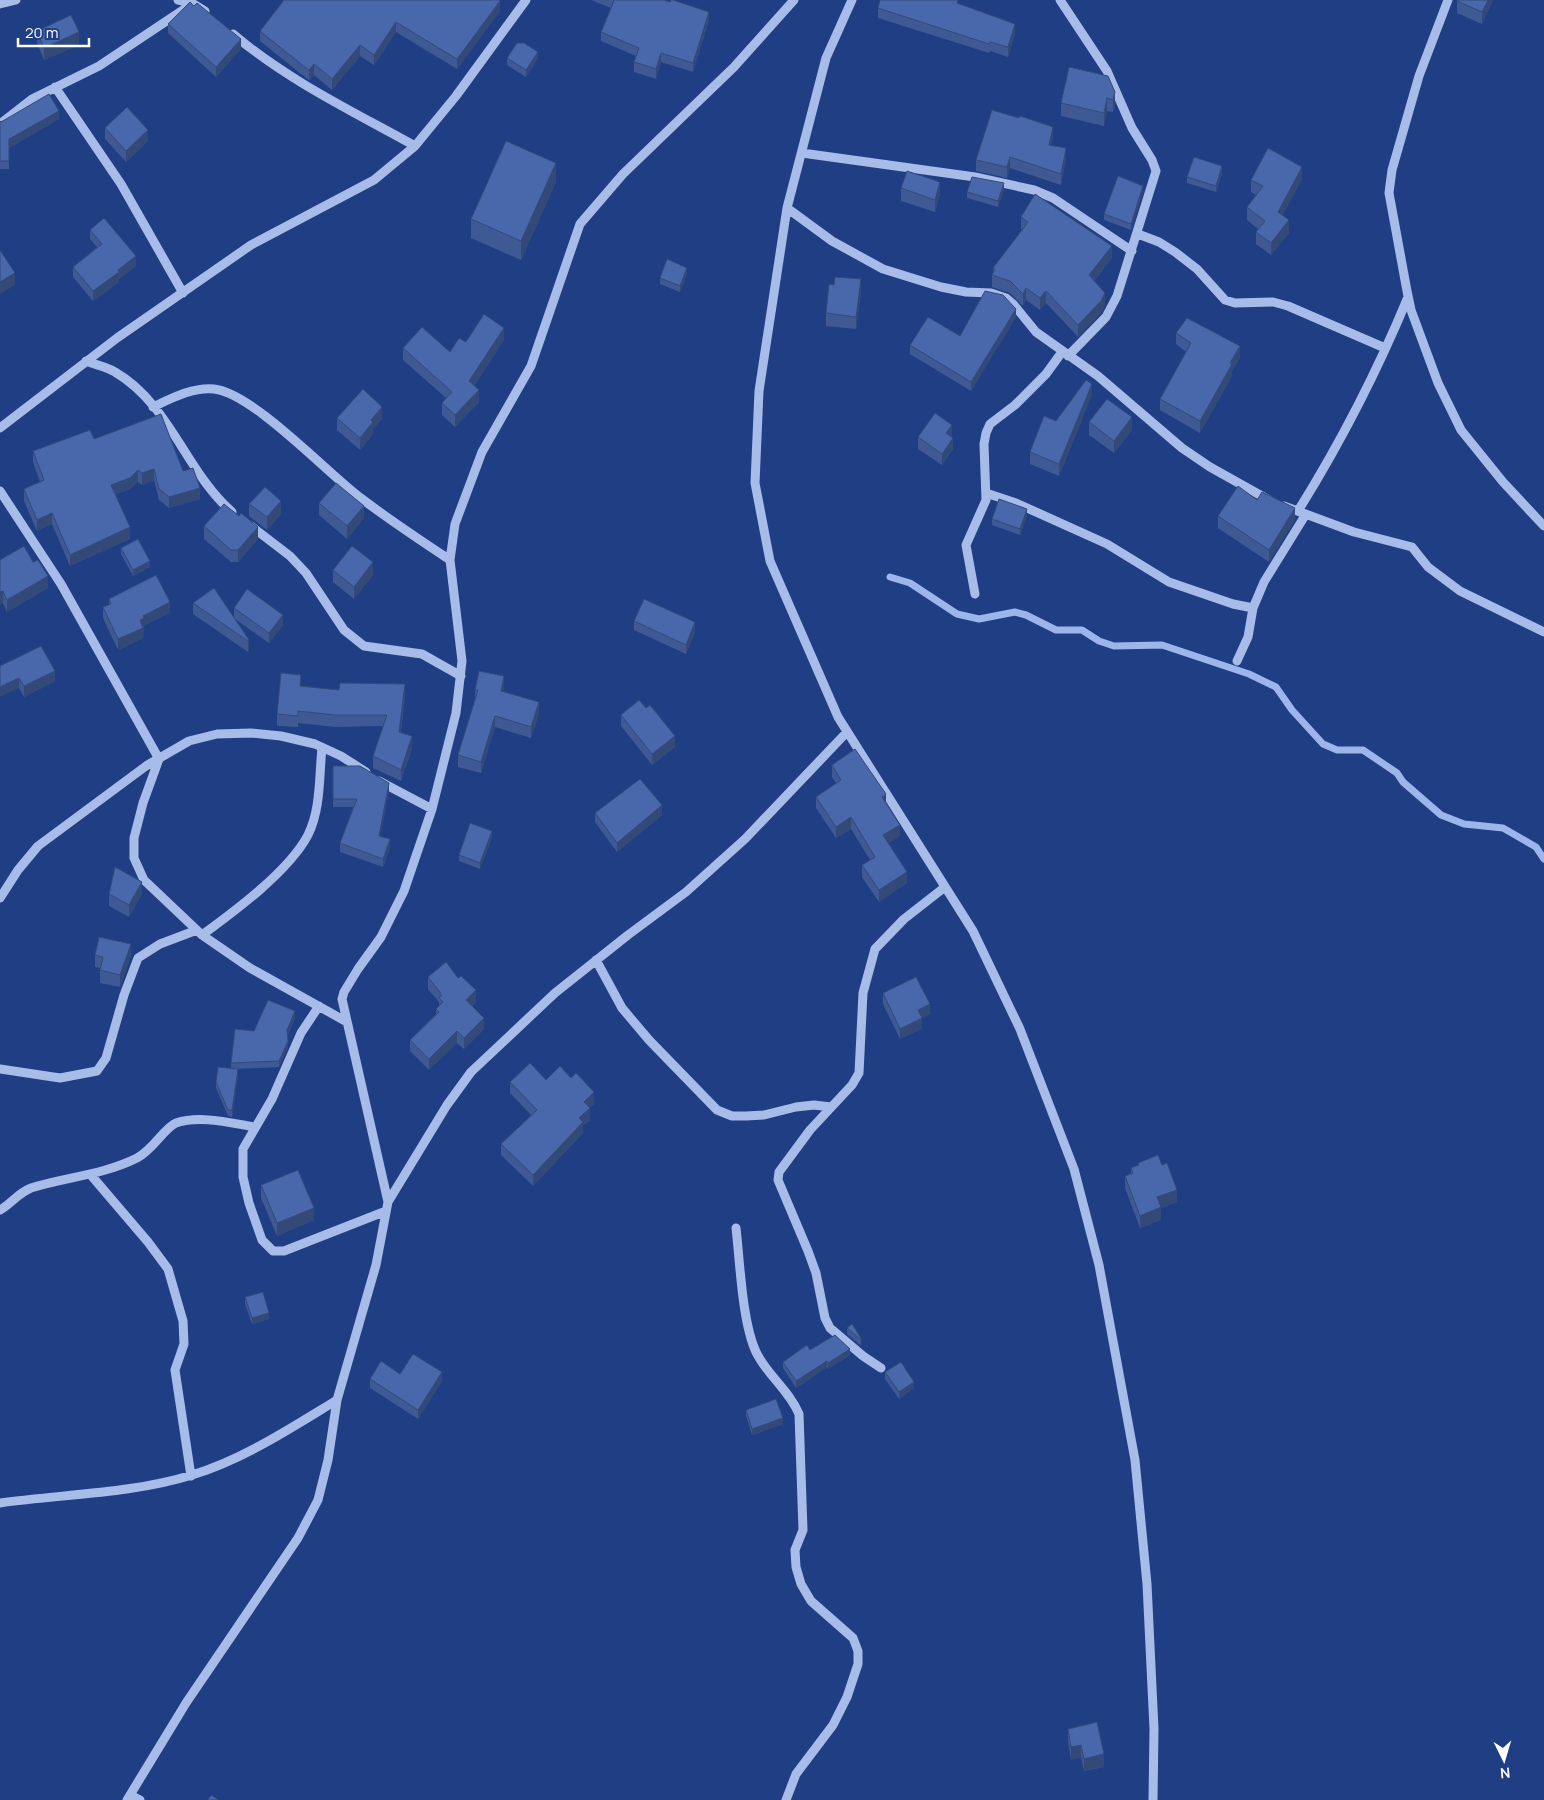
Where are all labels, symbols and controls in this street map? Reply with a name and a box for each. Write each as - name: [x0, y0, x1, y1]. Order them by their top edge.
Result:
- scale bar: [18, 15, 89, 47]
- text: 20 m: [25, 22, 58, 43]
- north arrow: [1479, 1735, 1529, 1785]
- text: N: [1499, 1764, 1511, 1783]

